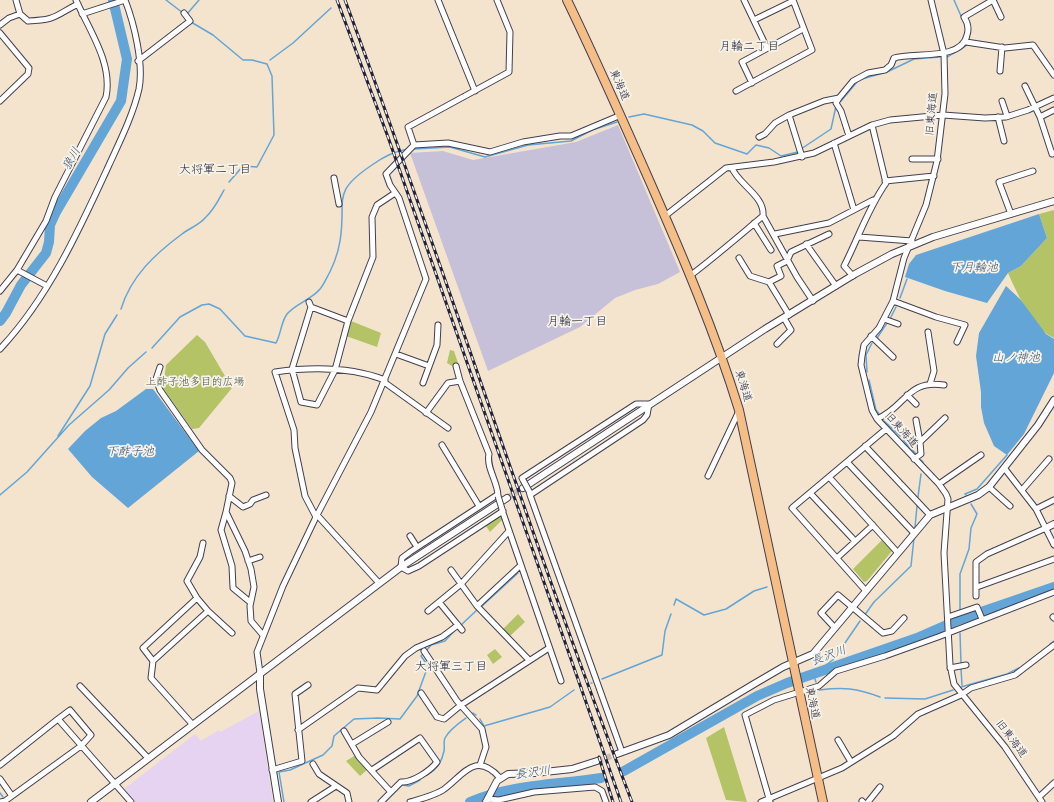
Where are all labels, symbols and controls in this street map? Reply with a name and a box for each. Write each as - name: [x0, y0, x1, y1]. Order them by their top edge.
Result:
- district label: 月輪二丁目: [719, 40, 779, 54]
- street label: 東海道: [606, 67, 632, 103]
- street label: 旧東海道: [924, 92, 940, 136]
- water label: 狼川: [60, 145, 84, 173]
- district label: 大将軍二丁目: [179, 163, 251, 177]
- water label: 下月輪池: [950, 261, 998, 275]
- district label: 月輪一丁目: [547, 315, 607, 329]
- water label: 山ノ神池: [992, 351, 1040, 365]
- street label: 東海道: [732, 368, 754, 404]
- park label: 上酢子池多目的広場: [146, 375, 244, 389]
- street label: 旧東海道: [881, 409, 921, 451]
- water label: 下酢子池: [106, 445, 154, 459]
- water label: 長沢川: [810, 643, 848, 669]
- district label: 大将軍三丁目: [415, 660, 487, 674]
- street label: 東海道: [802, 685, 822, 721]
- street label: 旧東海道: [992, 717, 1030, 761]
- water label: 長沢川: [514, 763, 552, 783]

